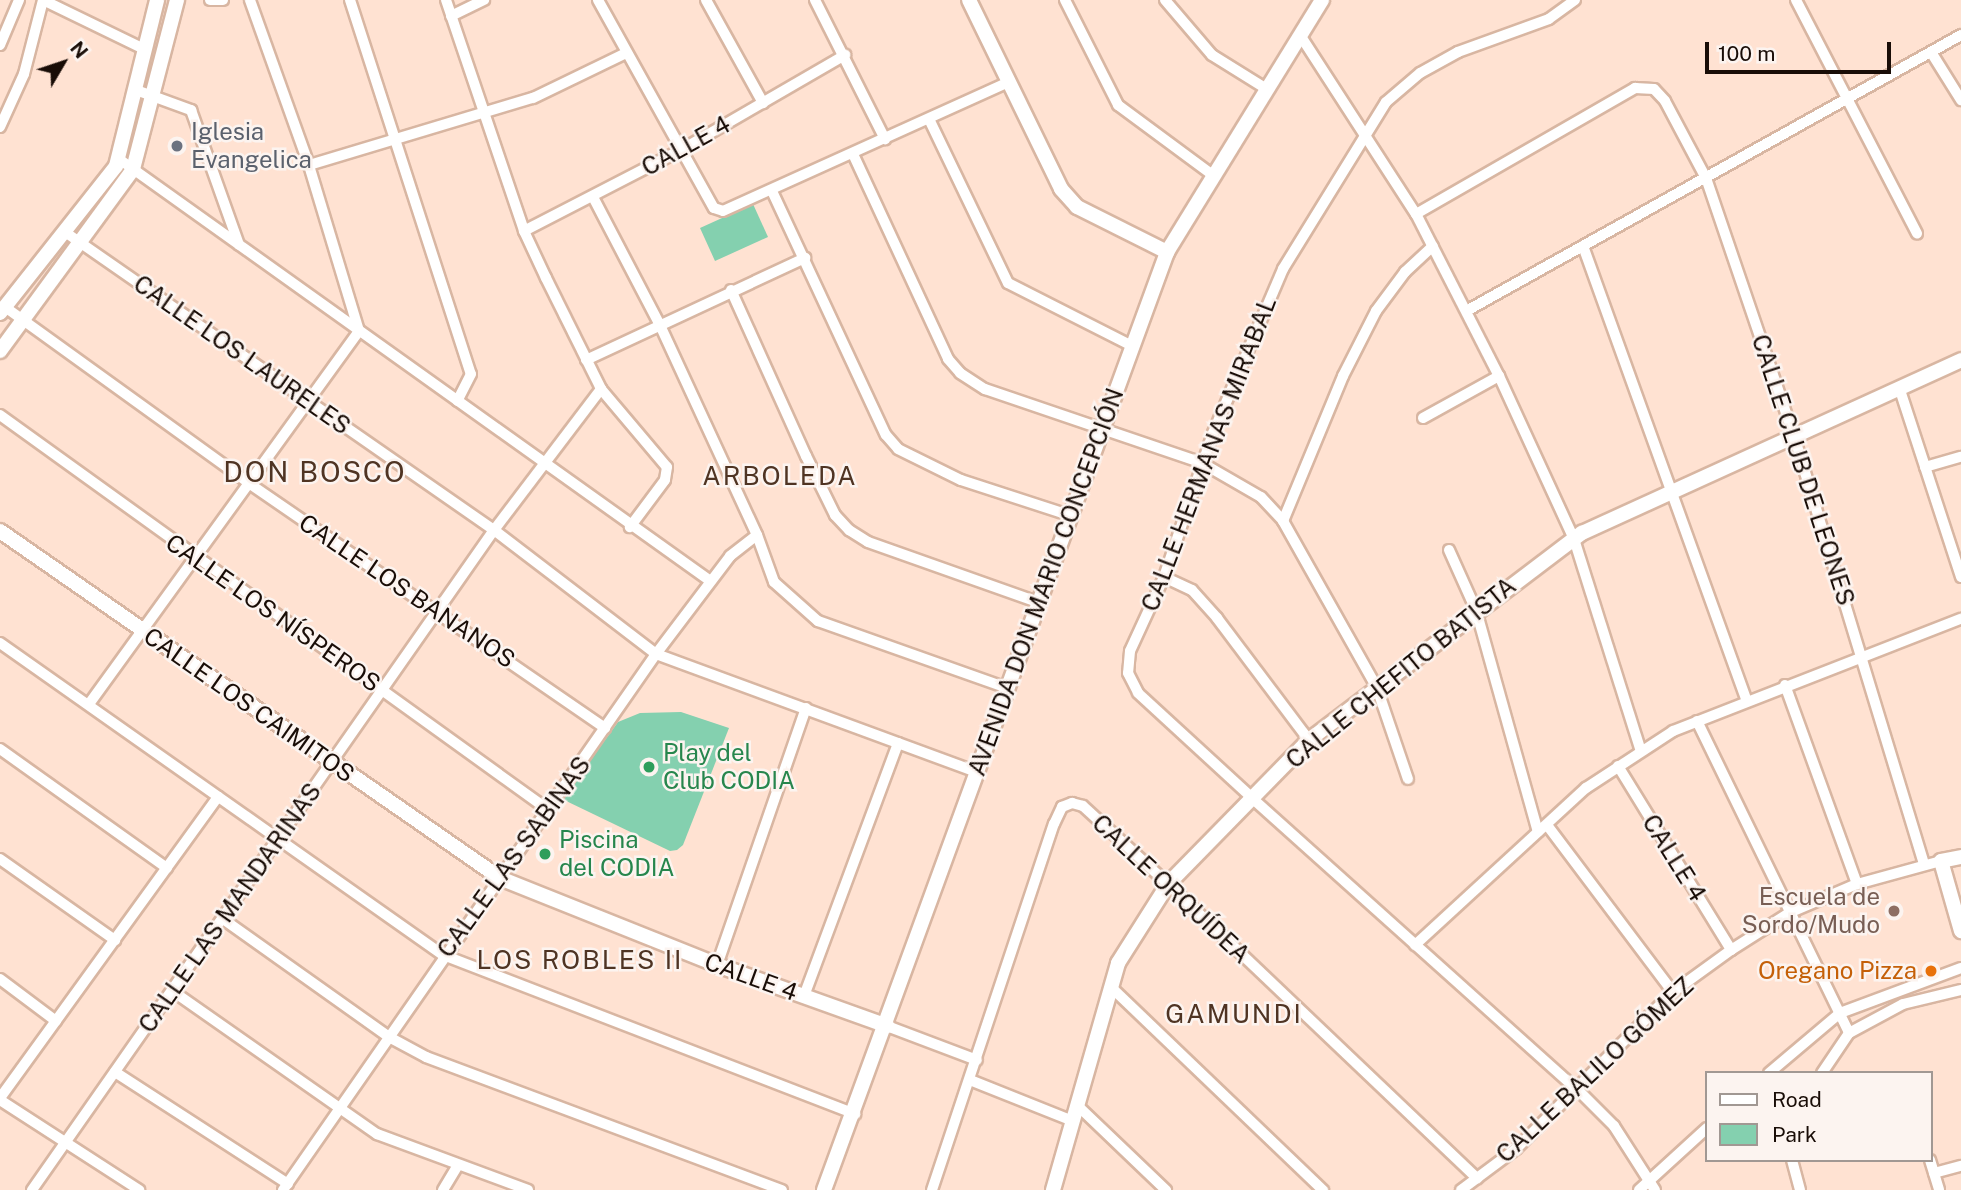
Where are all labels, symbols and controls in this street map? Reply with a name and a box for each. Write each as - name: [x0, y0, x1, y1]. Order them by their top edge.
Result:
- north arrow: [28, 28, 98, 98]
- scale bar: [1709, 28, 1895, 72]
- text: N: [66, 37, 93, 62]
- text: 100 m: [1718, 41, 1775, 66]
- street label: CALLE 4: [637, 110, 735, 182]
- place label: Iglesia Evangelica: [191, 118, 312, 174]
- marker: Iglesia Evangelica: [169, 138, 185, 154]
- street label: CALLE LOS LAURELES: [128, 269, 356, 441]
- street label: CALLE HERMANAS MIRABAL: [1136, 293, 1282, 615]
- street label: CALLE CLUB DE LEONES: [1746, 331, 1860, 609]
- street label: AVENIDA DON MARIO CONCEPCIÓN: [962, 384, 1130, 780]
- district label: DON BOSCO: [224, 455, 406, 489]
- district label: ARBOLEDA: [703, 460, 857, 492]
- street label: CALLE LOS BANANOS: [294, 508, 520, 674]
- street label: CALLE LOS NÍSPEROS: [160, 528, 386, 698]
- street label: CALLE CHEFITO BATISTA: [1280, 572, 1522, 774]
- street label: CALLE LOS CAIMITOS: [138, 621, 360, 789]
- place label: Play del Club CODIA: [663, 739, 795, 795]
- street label: CALLE LAS SABINAS: [431, 751, 597, 963]
- marker: Play del Club CODIA: [641, 759, 657, 775]
- street label: CALLE LAS MANDARINAS: [133, 778, 327, 1038]
- street label: CALLE ORQUÍDEA: [1086, 809, 1256, 969]
- street label: CALLE 4: [1636, 809, 1712, 907]
- place label: Piscina del CODIA: [559, 826, 675, 882]
- marker: Piscina del CODIA: [537, 846, 553, 862]
- place label: Escuela de Sordo/Mudo: [1742, 883, 1880, 939]
- marker: Escuela de Sordo/Mudo: [1886, 903, 1902, 919]
- district label: LOS ROBLES II: [478, 944, 682, 976]
- street label: CALLE 4: [701, 947, 801, 1007]
- place label: Oregano Pizza: [1758, 957, 1917, 985]
- marker: Oregano Pizza: [1923, 963, 1939, 979]
- street label: CALLE BALILO GÓMEZ: [1491, 971, 1699, 1169]
- district label: GAMUNDI: [1166, 998, 1302, 1030]
- legend: [1706, 1071, 1933, 1162]
- text: Road: [1772, 1087, 1822, 1112]
- text: Park: [1772, 1122, 1817, 1147]

